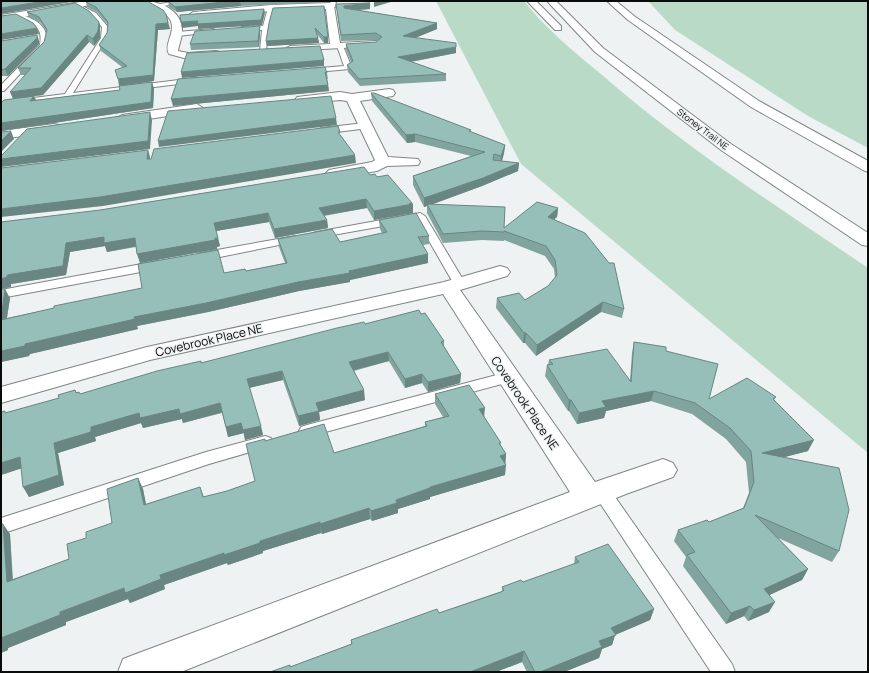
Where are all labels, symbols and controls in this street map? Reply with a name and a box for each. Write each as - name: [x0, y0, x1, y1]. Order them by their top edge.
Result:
- street label: Stoney Trail NE: [674, 105, 732, 153]
- street label: Covebrook Place NE: [154, 319, 265, 361]
- street label: Covebrook Place NE: [487, 353, 563, 453]

